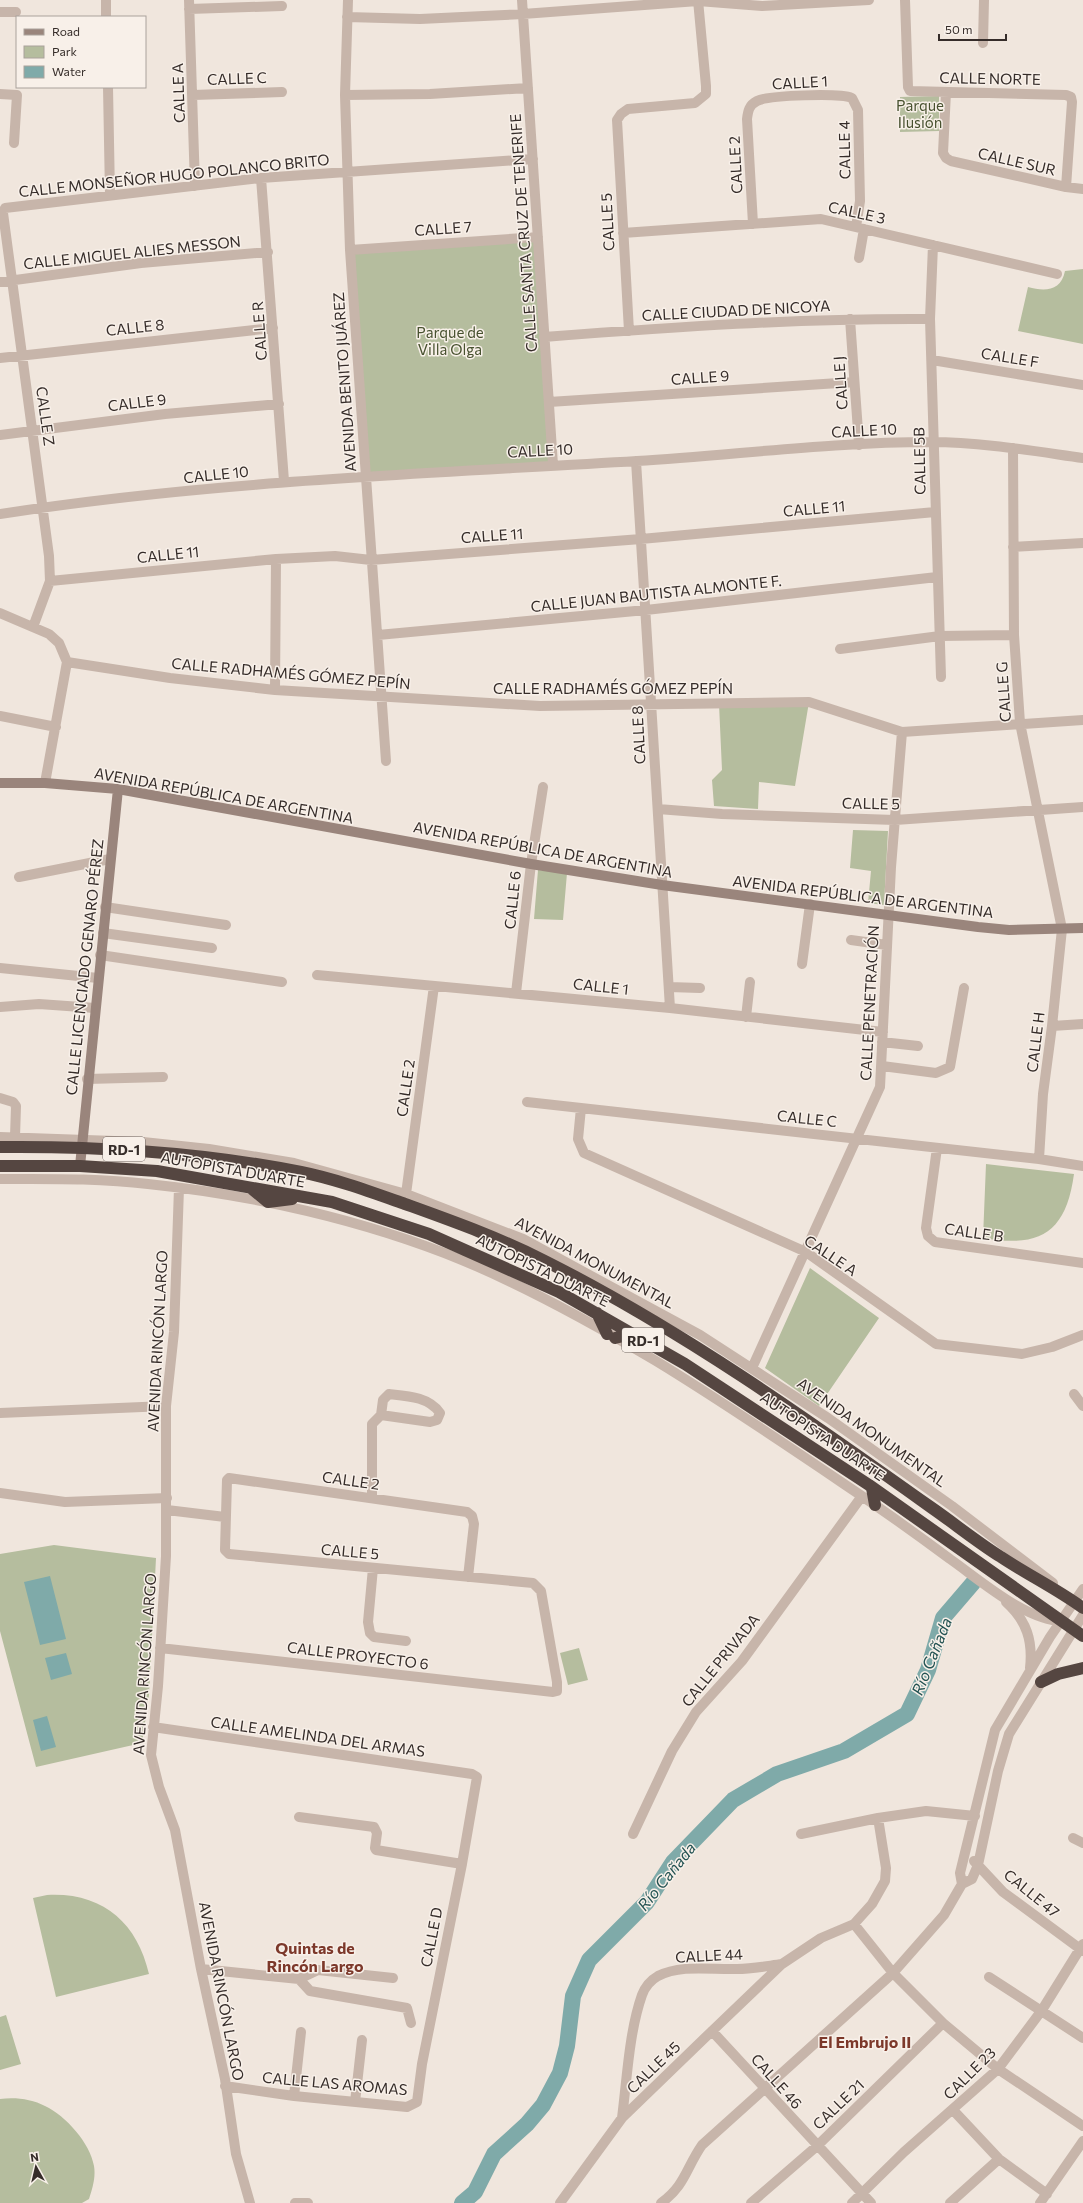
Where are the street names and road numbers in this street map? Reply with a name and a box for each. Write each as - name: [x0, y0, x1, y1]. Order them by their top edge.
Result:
- street label: CALLE A: [168, 63, 188, 123]
- street label: CALLE C: [207, 68, 267, 88]
- street label: CALLE NORTE: [939, 68, 1041, 88]
- street label: CALLE 1: [772, 72, 828, 92]
- street label: CALLE SANTA CRUZ DE TENERIFE: [506, 113, 540, 353]
- street label: CALLE 4: [834, 121, 854, 179]
- street label: CALLE 2: [724, 136, 746, 194]
- street label: CALLE SUR: [976, 143, 1058, 179]
- street label: CALLE MONSEÑOR HUGO POLANCO BRITO: [18, 150, 330, 200]
- street label: CALLE 5: [596, 192, 618, 252]
- street label: CALLE 3: [827, 197, 887, 227]
- street label: CALLE 7: [414, 217, 472, 239]
- street label: CALLE MIGUEL ALIES MESSON: [22, 232, 242, 272]
- street label: AVENIDA BENITO JUÁREZ: [328, 291, 359, 473]
- street label: CALLE CIUDAD DE NICOYA: [641, 296, 831, 324]
- street label: CALLE R: [248, 301, 270, 361]
- street label: CALLE 8: [105, 315, 165, 339]
- street label: CALLE F: [980, 344, 1040, 370]
- street label: CALLE J: [829, 355, 851, 411]
- street label: CALLE 9: [670, 366, 730, 388]
- street label: CALLE Z: [33, 385, 59, 447]
- street label: CALLE 9: [107, 389, 167, 415]
- street label: CALLE 10: [831, 419, 897, 441]
- street label: CALLE 5B: [909, 427, 929, 495]
- street label: CALLE 10: [507, 439, 573, 461]
- street label: CALLE 10: [182, 462, 250, 486]
- street label: CALLE 11: [782, 496, 846, 520]
- street label: CALLE 11: [460, 524, 524, 546]
- street label: CALLE 11: [136, 542, 200, 566]
- street label: CALLE JUAN BAUTISTA ALMONTE F.: [530, 571, 782, 615]
- street label: CALLE RADHAMÉS GÓMEZ PEPÍN: [171, 653, 411, 692]
- street label: CALLE G: [992, 661, 1014, 723]
- street label: CALLE RADHAMÉS GÓMEZ PEPÍN: [493, 678, 733, 697]
- street label: CALLE 8: [627, 705, 649, 765]
- street label: AVENIDA REPÚBLICA DE ARGENTINA: [93, 762, 355, 827]
- street label: CALLE 5: [842, 793, 900, 813]
- street label: AVENIDA REPÚBLICA DE ARGENTINA: [412, 816, 674, 881]
- street label: CALLE LICENCIADO GENARO PÉREZ: [61, 838, 106, 1096]
- street label: CALLE 6: [500, 870, 524, 930]
- street label: AVENIDA REPÚBLICA DE ARGENTINA: [732, 870, 995, 921]
- street label: CALLE PENETRACIÓN: [855, 925, 882, 1081]
- street label: CALLE 1: [572, 974, 630, 998]
- street label: CALLE H: [1022, 1011, 1048, 1073]
- street label: CALLE 2: [392, 1058, 418, 1118]
- street label: CALLE C: [776, 1106, 838, 1130]
- road number: RD-1: [103, 1137, 145, 1161]
- street label: AUTOPISTA DUARTE: [159, 1147, 307, 1191]
- street label: AVENIDA MONUMENTAL: [512, 1212, 678, 1312]
- street label: CALLE B: [943, 1219, 1005, 1245]
- street label: AUTOPISTA DUARTE: [473, 1230, 613, 1310]
- street label: CALLE A: [801, 1231, 861, 1279]
- street label: AVENIDA RINCÓN LARGO: [142, 1250, 171, 1432]
- road number: RD-1: [622, 1328, 664, 1352]
- street label: AVENIDA MONUMENTAL: [794, 1374, 950, 1491]
- street label: AUTOPISTA DUARTE: [757, 1388, 889, 1484]
- street label: CALLE 2: [321, 1467, 381, 1493]
- street label: CALLE 5: [320, 1539, 380, 1563]
- street label: AVENIDA RINCÓN LARGO: [128, 1572, 159, 1755]
- street label: CALLE PRIVADA: [677, 1610, 763, 1710]
- street label: CALLE PROYECTO 6: [286, 1637, 430, 1673]
- street label: CALLE AMELINDA DEL ARMAS: [210, 1712, 427, 1760]
- street label: CALLE 47: [1001, 1865, 1063, 1921]
- street label: AVENIDA RINCÓN LARGO: [196, 1900, 249, 2082]
- street label: CALLE D: [416, 1906, 446, 1968]
- street label: CALLE 44: [675, 1944, 743, 1966]
- street label: CALLE 45: [623, 2037, 683, 2097]
- street label: CALLE 23: [939, 2043, 999, 2103]
- street label: CALLE 46: [748, 2050, 806, 2112]
- street label: CALLE LAS AROMAS: [262, 2068, 409, 2098]
- street label: CALLE 21: [809, 2075, 867, 2133]

